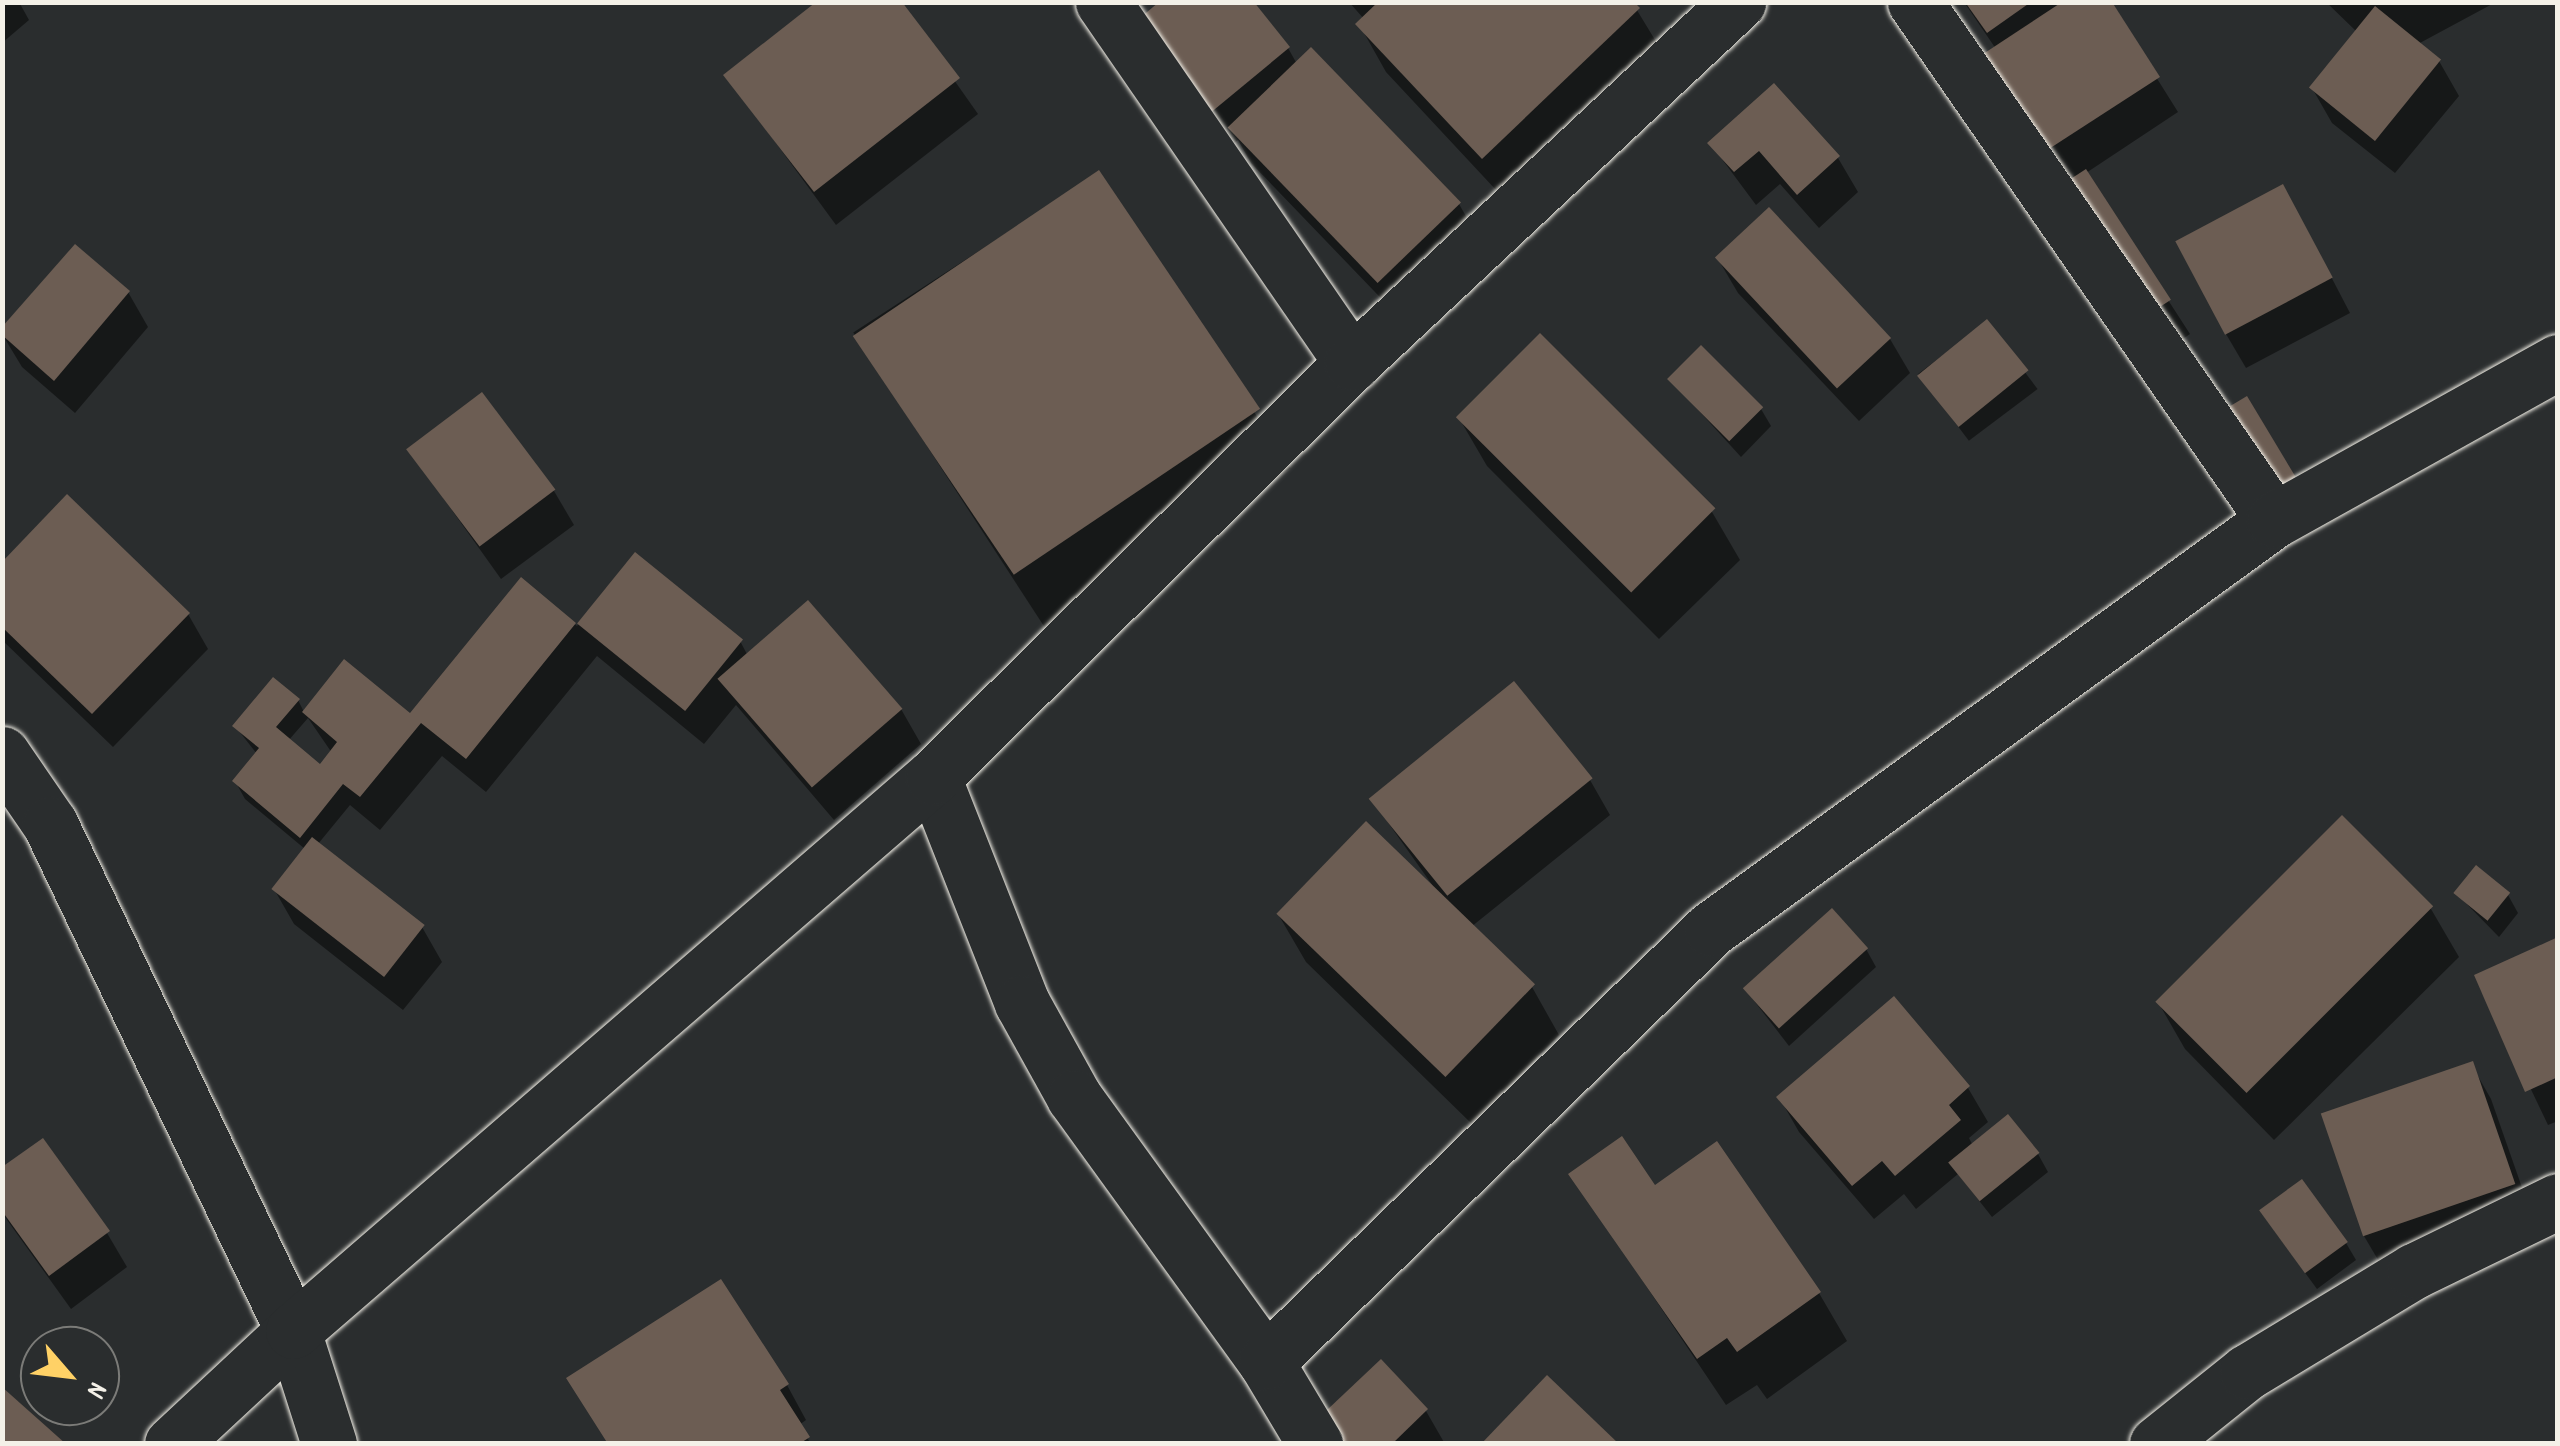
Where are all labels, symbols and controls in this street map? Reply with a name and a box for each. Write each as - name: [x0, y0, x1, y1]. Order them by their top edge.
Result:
- north arrow: [20, 1326, 120, 1426]
- text: N: [74, 1374, 116, 1405]

